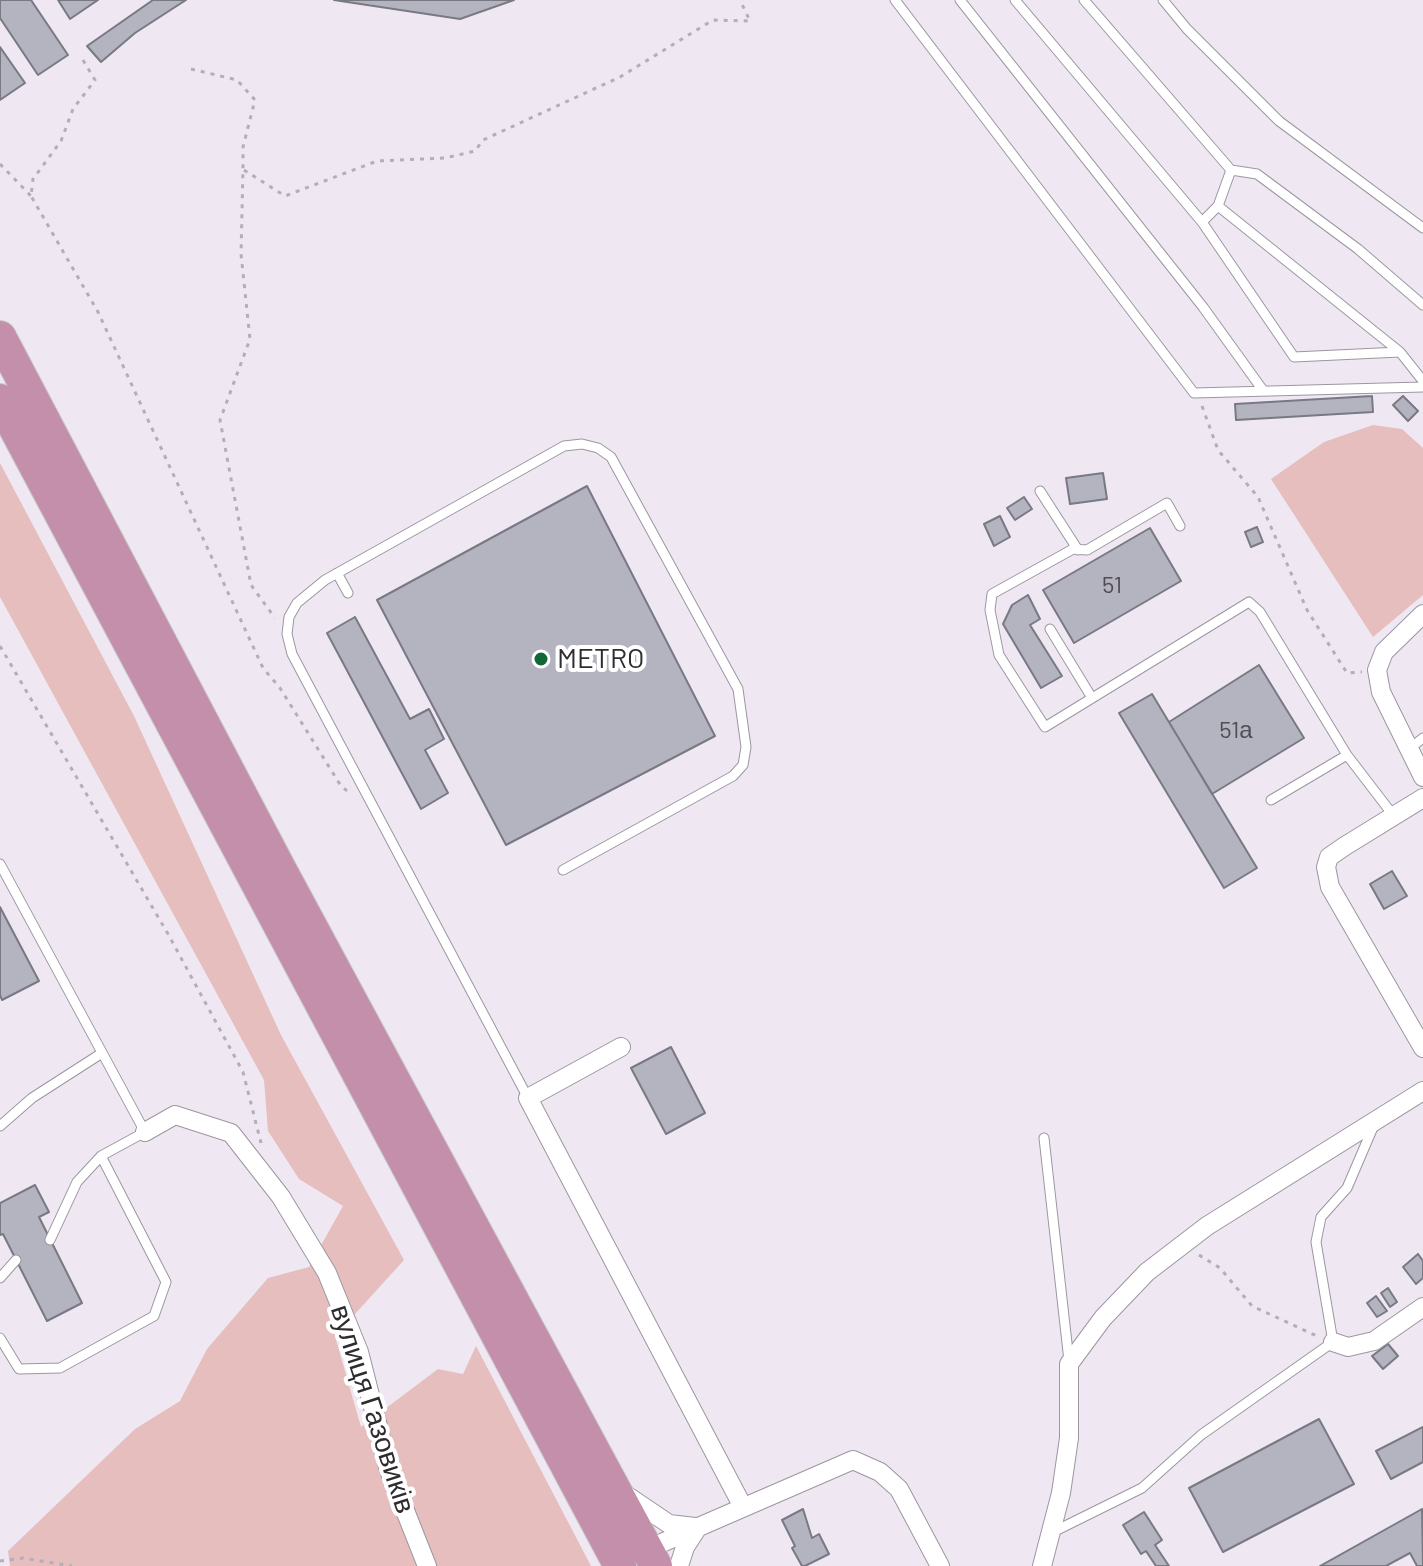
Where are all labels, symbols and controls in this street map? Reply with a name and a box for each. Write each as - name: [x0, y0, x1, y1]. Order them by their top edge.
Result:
- house number: 51: [1102, 571, 1122, 599]
- place label: METRO: [557, 642, 644, 676]
- marker: METRO: [532, 650, 550, 668]
- house number: 51а: [1219, 716, 1253, 744]
- street label: вулиця Газовиків: [323, 1301, 423, 1517]

